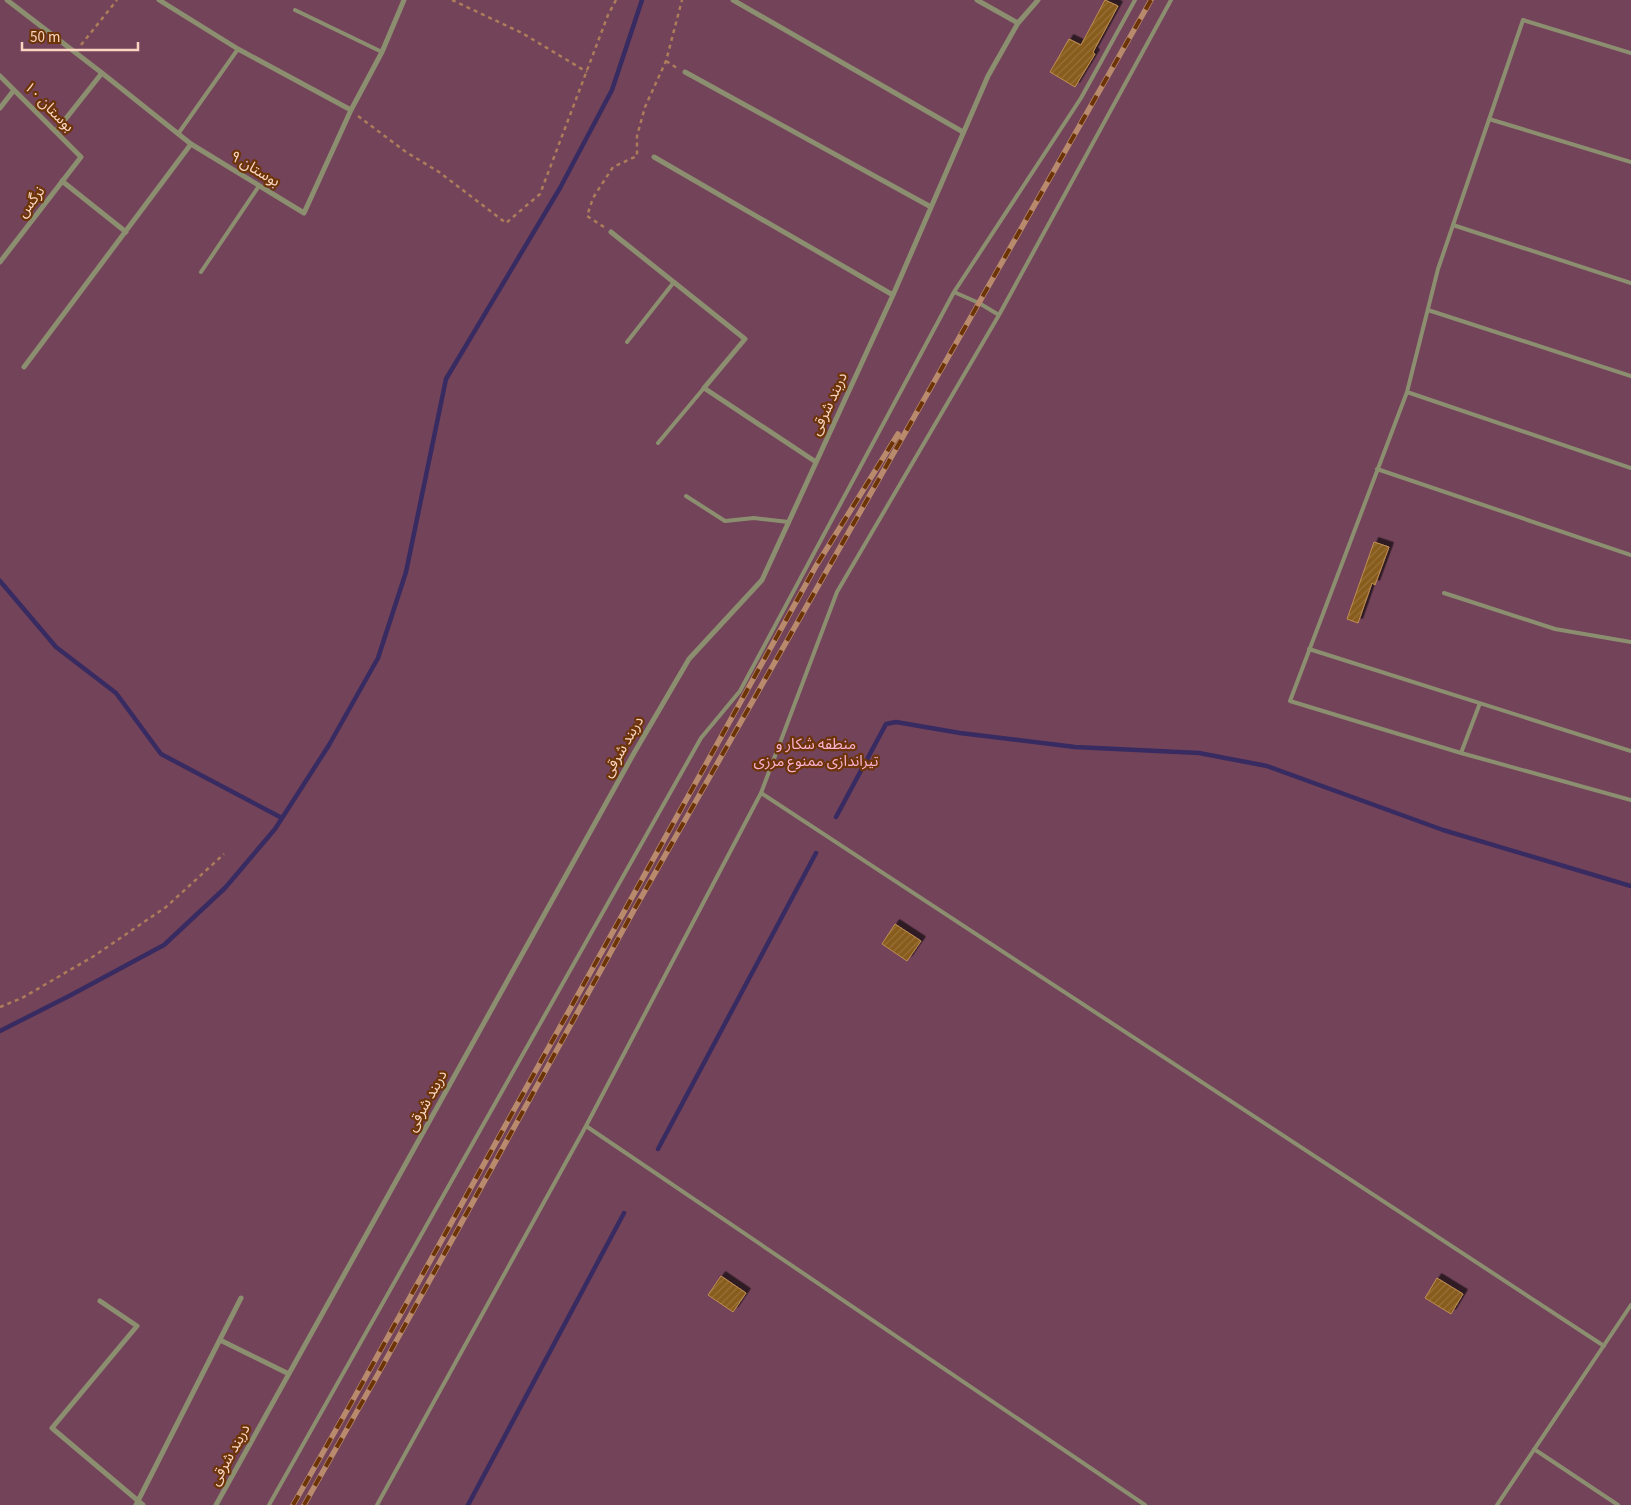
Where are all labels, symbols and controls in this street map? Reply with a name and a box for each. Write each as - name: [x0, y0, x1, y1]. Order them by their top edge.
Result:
- scale bar: [22, 20, 139, 52]
- text: 50 m: [30, 27, 60, 48]
- street label: بوستان ۱۰: [19, 77, 79, 137]
- street label: بوستان ۹: [226, 146, 284, 192]
- street label: نرگس: [12, 182, 50, 222]
- street label: دربند شرقی: [805, 369, 853, 439]
- street label: دربند شرقی: [597, 713, 649, 781]
- park label: منطقه شکار و تیراندازی ممنوع مرزی: [754, 734, 878, 773]
- street label: دربند شرقی: [401, 1066, 453, 1136]
- street label: دربند شرقی: [204, 1420, 256, 1490]

